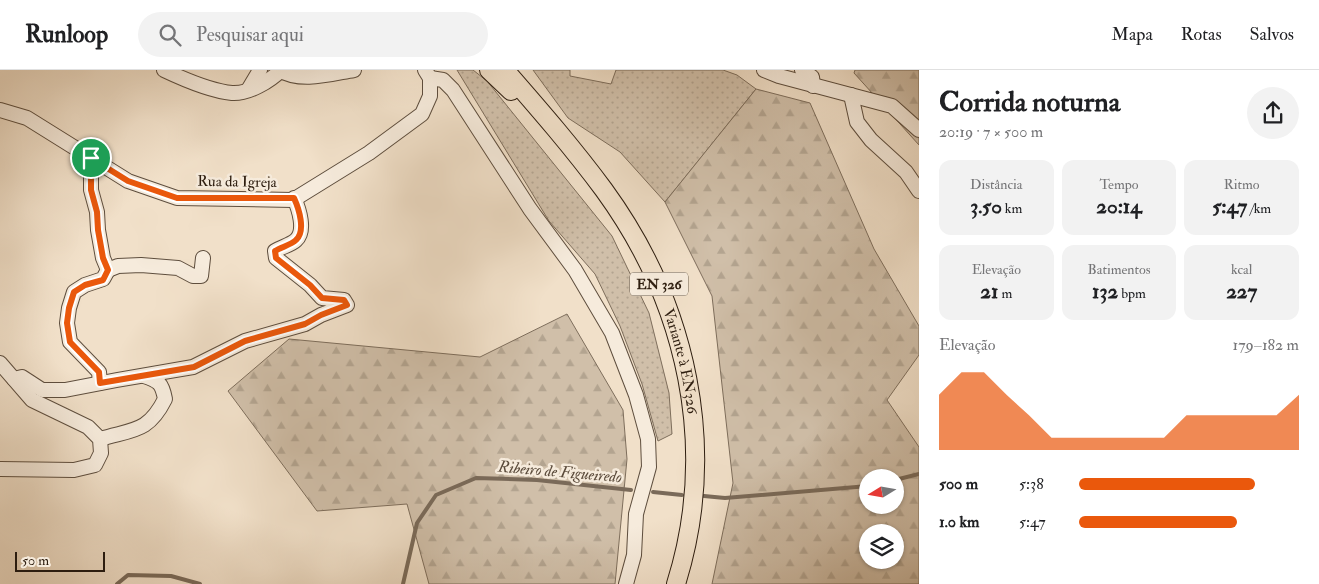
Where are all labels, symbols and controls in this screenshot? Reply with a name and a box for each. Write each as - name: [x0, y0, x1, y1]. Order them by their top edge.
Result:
- search box: [138, 12, 488, 57]
- text: Runloop: [25, 19, 108, 50]
- icon: search: [156, 21, 184, 49]
- text: Pesquisar aqui: [196, 23, 304, 47]
- text: Mapa: [1112, 23, 1153, 46]
- text: Rotas: [1181, 23, 1222, 46]
- text: Salvos: [1250, 23, 1294, 46]
- text: Corrida noturna: [939, 85, 1120, 120]
- button: share: [1247, 87, 1299, 139]
- text: 20:19 · 7 × 500 m: [939, 122, 1043, 142]
- pin: [70, 137, 112, 179]
- icon: arrive: [77, 144, 105, 172]
- street label: Rua da Igreja: [197, 172, 278, 192]
- text: Distância: [970, 176, 1023, 193]
- text: Tempo: [1099, 176, 1139, 193]
- text: Ritmo: [1224, 176, 1260, 193]
- text: 3.50: [970, 193, 1002, 220]
- text: 20:14: [1096, 193, 1142, 220]
- text: 5:47: [1212, 193, 1247, 220]
- text: km: [1002, 200, 1022, 217]
- text: /km: [1247, 200, 1271, 217]
- text: Elevação: [972, 261, 1021, 278]
- text: Batimentos: [1087, 261, 1151, 278]
- text: kcal: [1231, 261, 1252, 278]
- road number: EN 326: [630, 272, 688, 295]
- text: 21: [980, 278, 998, 305]
- text: 132: [1092, 278, 1118, 305]
- text: 227: [1226, 278, 1257, 305]
- text: m: [998, 285, 1012, 302]
- text: bpm: [1118, 285, 1146, 302]
- street label: Variante à EN326: [659, 306, 702, 416]
- text: Elevação: [939, 335, 995, 355]
- text: 179–182 m: [1233, 335, 1299, 355]
- water label: Ribeiro de Figueiredo: [496, 457, 623, 487]
- north arrow: [859, 469, 904, 514]
- map controls: [859, 469, 904, 569]
- text: 500 m: [939, 474, 978, 494]
- text: 5:38: [1019, 474, 1044, 494]
- text: 1.0 km: [939, 512, 979, 532]
- text: 5:47: [1019, 512, 1046, 532]
- button: layers: [859, 524, 904, 569]
- scale bar: [15, 549, 105, 572]
- text: 50 m: [22, 552, 49, 569]

